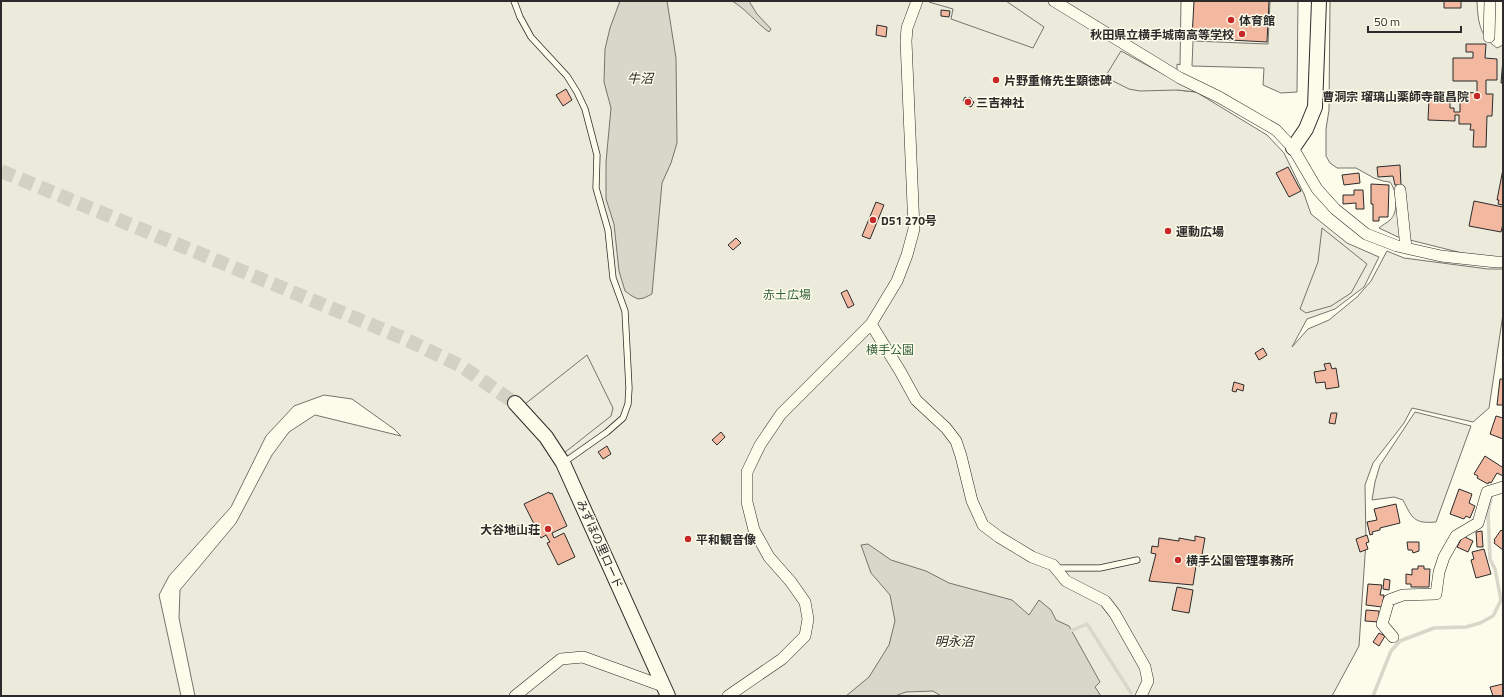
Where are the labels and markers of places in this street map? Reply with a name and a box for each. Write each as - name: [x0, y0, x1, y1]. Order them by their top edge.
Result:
- place label: 体育館: [1239, 11, 1275, 30]
- marker: 体育館: [1226, 15, 1236, 25]
- place label: 秋田県立横手城南高等学校: [1090, 25, 1234, 44]
- marker: 秋田県立横手城南高等学校: [1237, 29, 1247, 39]
- place label: 片野重脩先生顕徳碑: [1004, 71, 1112, 90]
- marker: 片野重脩先生顕徳碑: [991, 75, 1001, 85]
- place label: 曹洞宗 瑠璃山薬師寺龍昌院: [1322, 87, 1469, 106]
- marker: 曹洞宗 瑠璃山薬師寺龍昌院: [1472, 91, 1482, 101]
- place label: 三吉神社: [976, 93, 1024, 112]
- marker: 三吉神社: [963, 97, 973, 107]
- place label: D51 270号: [881, 211, 937, 230]
- marker: D51 270号: [868, 215, 878, 225]
- place label: 運動広場: [1176, 222, 1224, 241]
- marker: 運動広場: [1163, 226, 1173, 236]
- place label: 大谷地山荘: [480, 520, 540, 539]
- marker: 大谷地山荘: [543, 524, 553, 534]
- place label: 平和観音像: [696, 530, 756, 549]
- marker: 平和観音像: [683, 534, 693, 544]
- place label: 横手公園管理事務所: [1186, 551, 1294, 570]
- marker: 横手公園管理事務所: [1173, 555, 1183, 565]

